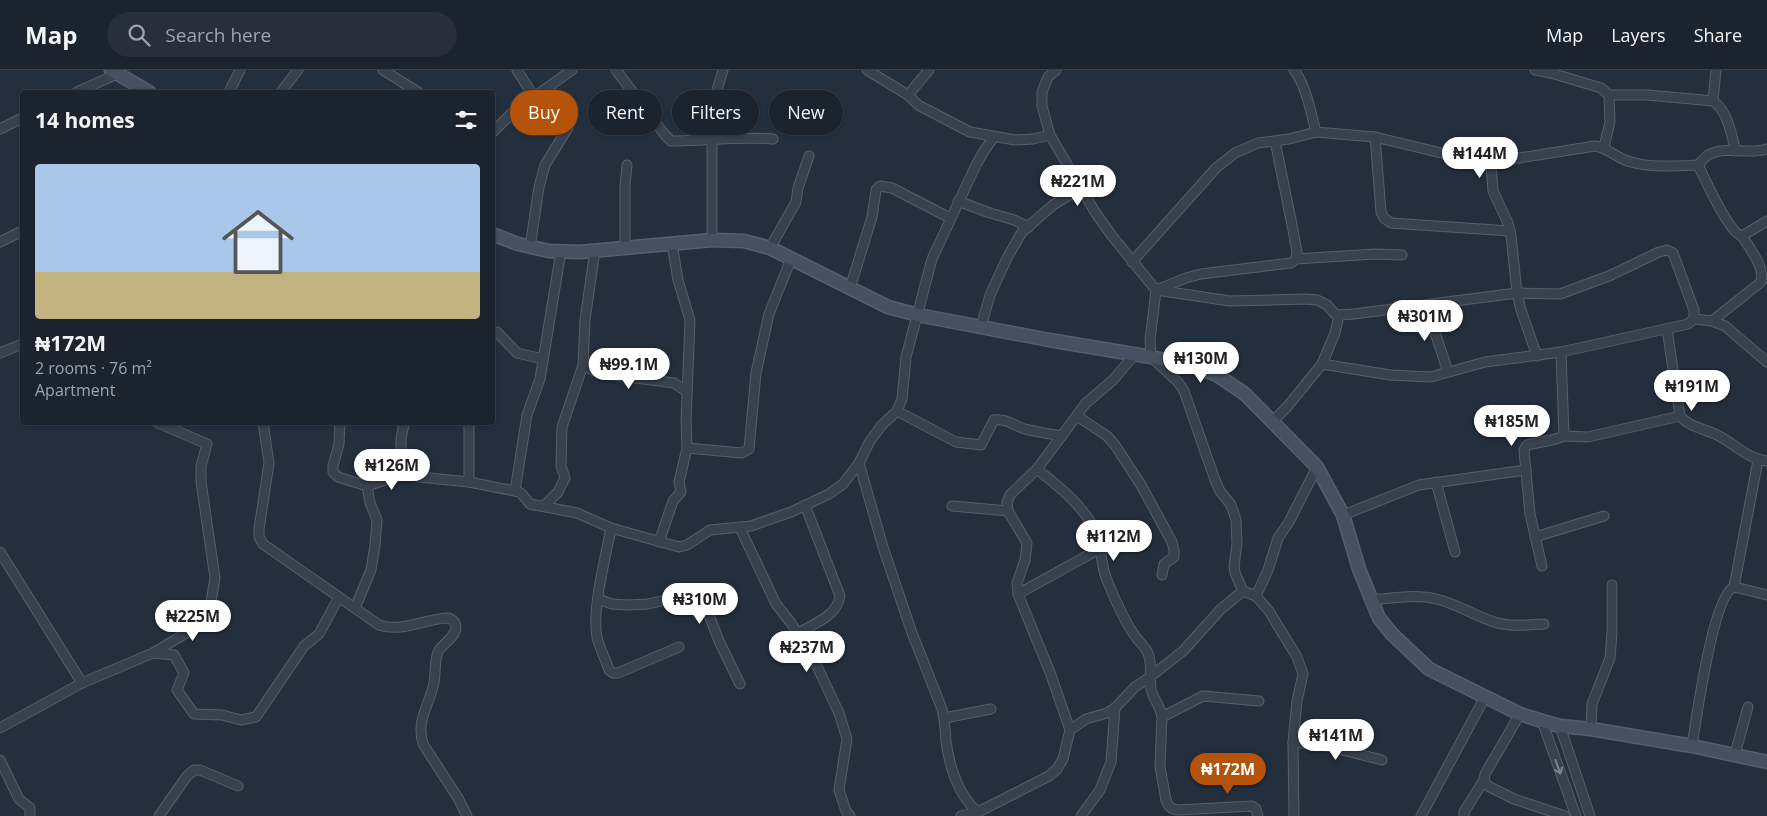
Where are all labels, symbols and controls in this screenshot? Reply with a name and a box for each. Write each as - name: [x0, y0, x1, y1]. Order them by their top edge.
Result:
- search box: [107, 12, 457, 57]
- text: Map: [25, 18, 77, 51]
- icon: search: [125, 21, 153, 49]
- text: Search here: [165, 22, 271, 48]
- text: Map: [1546, 23, 1583, 47]
- text: Layers: [1611, 23, 1666, 47]
- text: Share: [1694, 23, 1742, 47]
- chip: Buy: [510, 90, 578, 135]
- chip: Rent: [588, 90, 662, 135]
- chip: Filters: [672, 90, 759, 135]
- chip: New: [769, 90, 843, 135]
- text: 14 homes: [35, 106, 135, 134]
- icon: filters: [452, 106, 480, 134]
- pin: ₦144M: [1445, 136, 1515, 179]
- text: ₦144M: [1453, 142, 1507, 164]
- pin: ₦221M: [1043, 164, 1113, 207]
- text: ₦221M: [1051, 170, 1105, 192]
- icon: home: [213, 197, 303, 287]
- pin: ₦301M: [1390, 300, 1460, 342]
- text: ₦301M: [1398, 305, 1452, 327]
- text: ₦172M: [35, 329, 106, 357]
- pin: ₦130M: [1166, 342, 1236, 384]
- text: ₦130M: [1174, 347, 1228, 369]
- pin: ₦99.1M: [588, 348, 670, 390]
- text: ₦99.1M: [600, 353, 658, 375]
- text: 2 rooms · 76 m²: [35, 357, 152, 379]
- pin: ₦191M: [1657, 370, 1727, 412]
- text: ₦191M: [1665, 375, 1719, 397]
- text: Apartment: [35, 379, 115, 401]
- pin: ₦185M: [1477, 404, 1547, 447]
- text: ₦185M: [1485, 410, 1539, 432]
- pin: ₦126M: [357, 448, 427, 491]
- text: ₦126M: [365, 454, 419, 476]
- pin: ₦112M: [1079, 520, 1149, 562]
- text: ₦112M: [1087, 525, 1141, 547]
- pin: ₦310M: [665, 582, 735, 625]
- text: ₦310M: [673, 588, 727, 610]
- pin: ₦225M: [158, 600, 228, 642]
- text: ₦225M: [166, 605, 220, 627]
- pin: ₦237M: [772, 630, 842, 673]
- text: ₦237M: [780, 636, 834, 658]
- pin: ₦141M: [1301, 718, 1371, 761]
- text: ₦141M: [1309, 724, 1363, 746]
- pin: ₦172M: [1193, 752, 1263, 795]
- text: ₦172M: [1201, 758, 1255, 780]
- one-way arrow: [1554, 759, 1563, 774]

